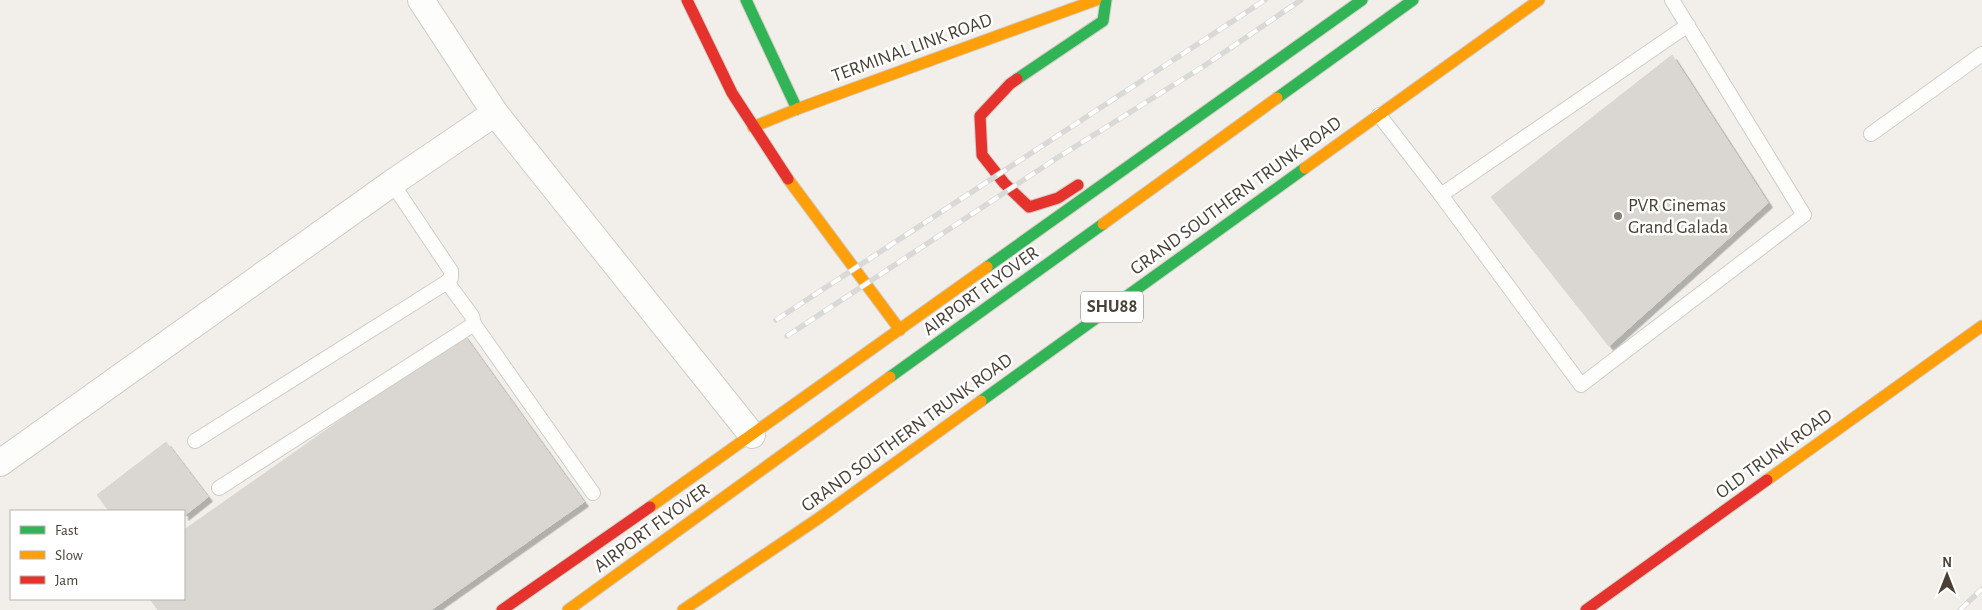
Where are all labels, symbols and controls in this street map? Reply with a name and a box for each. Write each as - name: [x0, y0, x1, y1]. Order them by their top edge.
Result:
- street label: TERMINAL LINK ROAD: [829, 10, 995, 86]
- street label: GRAND SOUTHERN TRUNK ROAD: [1127, 113, 1345, 279]
- place label: PVR Cinemas Grand Galada: [1628, 196, 1729, 237]
- marker: PVR Cinemas Grand Galada: [1612, 210, 1624, 222]
- street label: AIRPORT FLYOVER: [920, 243, 1042, 339]
- road number: SHU88: [1081, 292, 1143, 322]
- street label: GRAND SOUTHERN TRUNK ROAD: [798, 350, 1016, 516]
- street label: OLD TRUNK ROAD: [1712, 406, 1836, 502]
- street label: AIRPORT FLYOVER: [591, 480, 713, 576]
- legend: [10, 510, 185, 600]
- text: Fast: [55, 523, 79, 538]
- text: Slow: [55, 548, 83, 563]
- north arrow: [1922, 550, 1972, 600]
- text: N: [1942, 556, 1952, 570]
- text: Jam: [55, 573, 78, 588]

